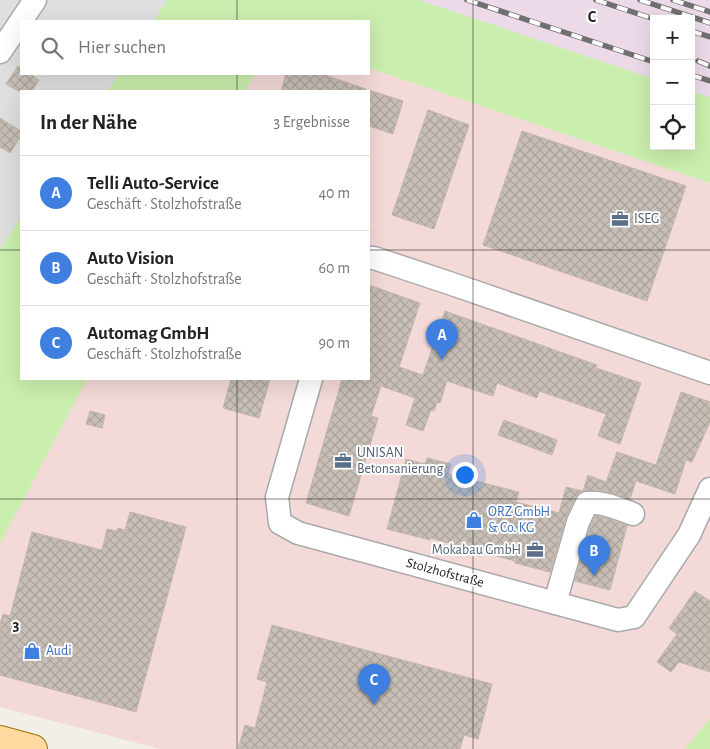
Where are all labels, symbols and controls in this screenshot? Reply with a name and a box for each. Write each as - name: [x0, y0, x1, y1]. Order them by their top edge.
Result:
- text: C: [588, 9, 597, 25]
- map controls: [650, 15, 695, 150]
- button: +: [650, 15, 695, 60]
- search box: [20, 20, 370, 75]
- icon: search: [38, 34, 66, 62]
- text: Hier suchen: [78, 38, 166, 57]
- button: −: [650, 60, 695, 105]
- button: locate: [650, 105, 695, 150]
- text: In der Nähe: [40, 112, 137, 133]
- text: 3 Ergebnisse: [273, 114, 350, 130]
- text: Telli Auto-Service: [87, 174, 219, 193]
- text: A: [51, 185, 61, 201]
- text: 40 m: [318, 185, 350, 201]
- text: Geschäft · Stolzhofstraße: [87, 196, 242, 212]
- office icon: ISEG: [610, 209, 630, 229]
- place label: ISEG: [634, 212, 659, 226]
- text: Auto Vision: [87, 249, 174, 268]
- text: B: [51, 260, 61, 276]
- text: 60 m: [319, 260, 350, 276]
- text: Geschäft · Stolzhofstraße: [87, 271, 242, 287]
- pin: A: [426, 319, 458, 360]
- text: Automag GmbH: [87, 324, 209, 343]
- text: C: [52, 335, 60, 351]
- text: 90 m: [319, 335, 350, 351]
- text: Geschäft · Stolzhofstraße: [87, 346, 242, 362]
- place label: UNISAN Betonsanierung: [357, 446, 443, 476]
- office icon: UNISAN Betonsanierung: [333, 451, 353, 471]
- your location: [452, 462, 478, 488]
- place label: ORZ GmbH & Co. KG: [488, 505, 550, 535]
- shop icon: ORZ GmbH & Co. KG: [464, 510, 484, 530]
- pin: B: [578, 535, 610, 576]
- office icon: Mokabau GmbH: [525, 540, 545, 560]
- place label: Mokabau GmbH: [432, 543, 521, 557]
- street label: Stolzhofstraße: [405, 556, 485, 590]
- text: 3: [13, 617, 20, 633]
- shop icon: Audi: [22, 641, 42, 661]
- place label: Audi: [46, 644, 72, 658]
- pin: C: [358, 664, 390, 705]

